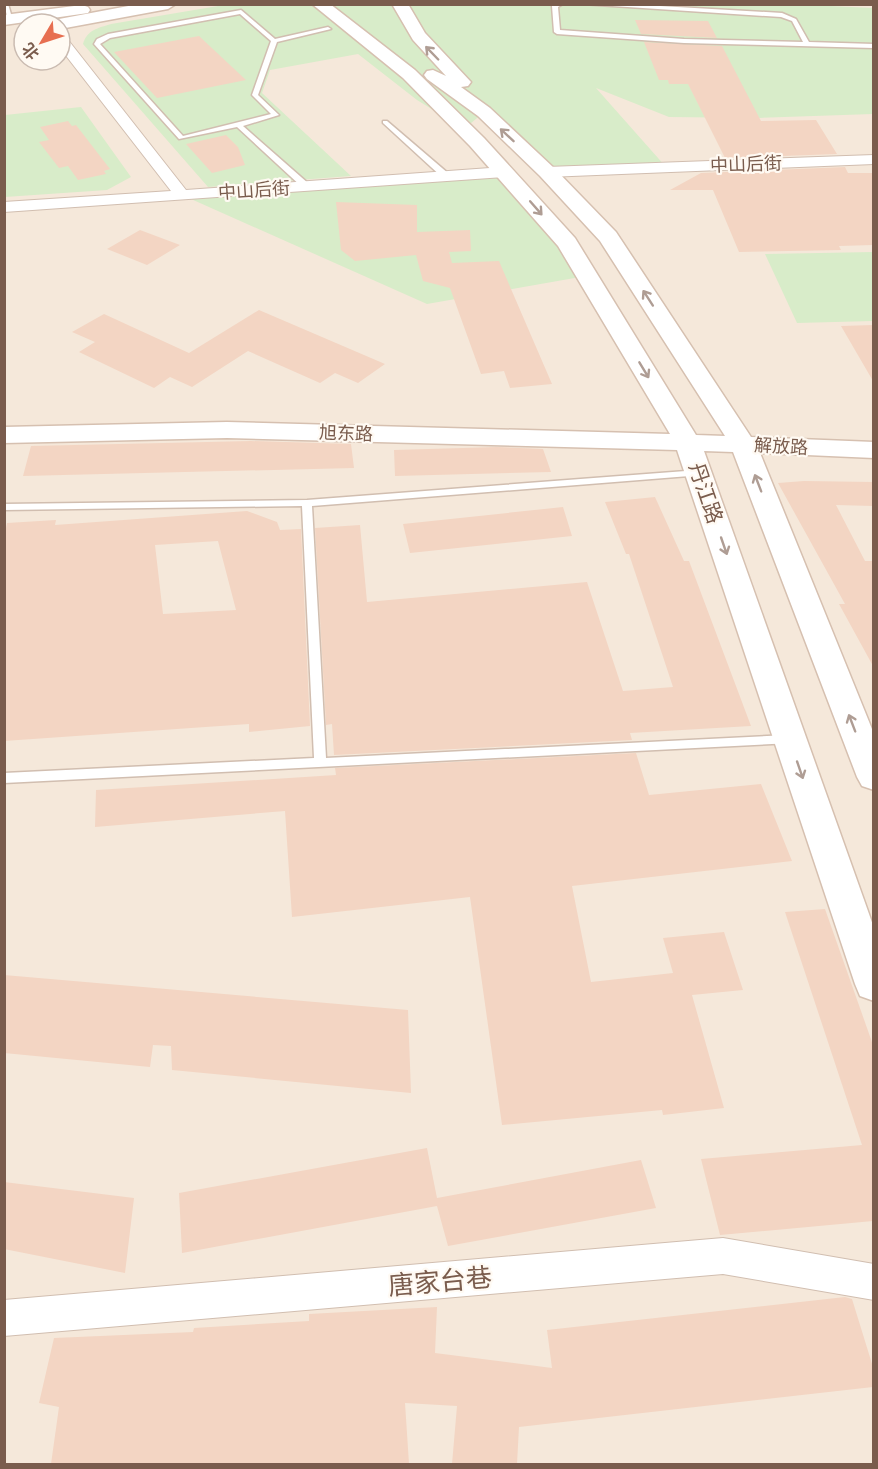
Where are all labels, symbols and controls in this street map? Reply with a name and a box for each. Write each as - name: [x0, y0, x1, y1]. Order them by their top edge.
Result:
- north arrow: [12, 12, 72, 72]
- text: 北: [18, 39, 43, 64]
- one-way arrow: [425, 46, 439, 61]
- one-way arrow: [500, 127, 515, 142]
- street label: 中山后街: [710, 151, 782, 177]
- street label: 中山后街: [217, 176, 291, 204]
- one-way arrow: [529, 200, 542, 216]
- one-way arrow: [641, 290, 653, 307]
- one-way arrow: [638, 361, 650, 378]
- street label: 旭东路: [319, 421, 373, 445]
- street label: 解放路: [753, 433, 809, 459]
- street label: 丹江路: [683, 459, 729, 527]
- one-way arrow: [752, 474, 763, 492]
- one-way arrow: [719, 536, 730, 555]
- one-way arrow: [846, 714, 857, 733]
- one-way arrow: [796, 760, 807, 779]
- street label: 唐家台巷: [387, 1260, 493, 1302]

